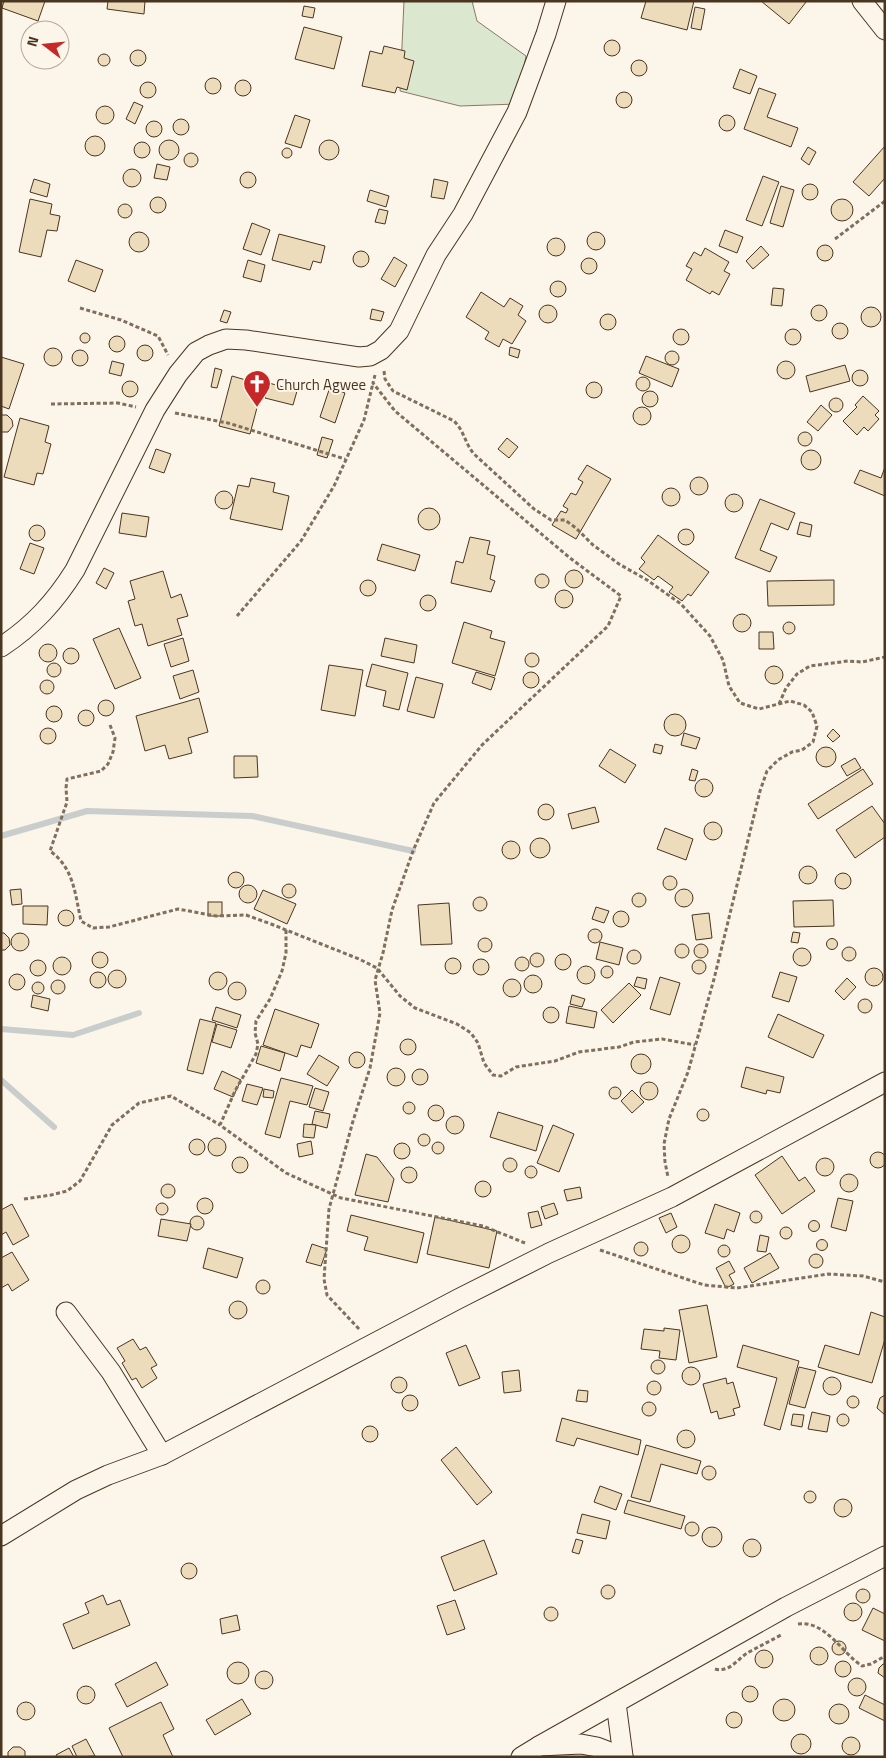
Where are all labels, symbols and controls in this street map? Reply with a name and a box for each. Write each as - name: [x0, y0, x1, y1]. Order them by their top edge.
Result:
- north arrow: [20, 20, 70, 70]
- text: N: [21, 34, 43, 49]
- church icon: Church Agwee: [242, 369, 272, 408]
- place label: Church Agwee: [276, 373, 366, 396]

